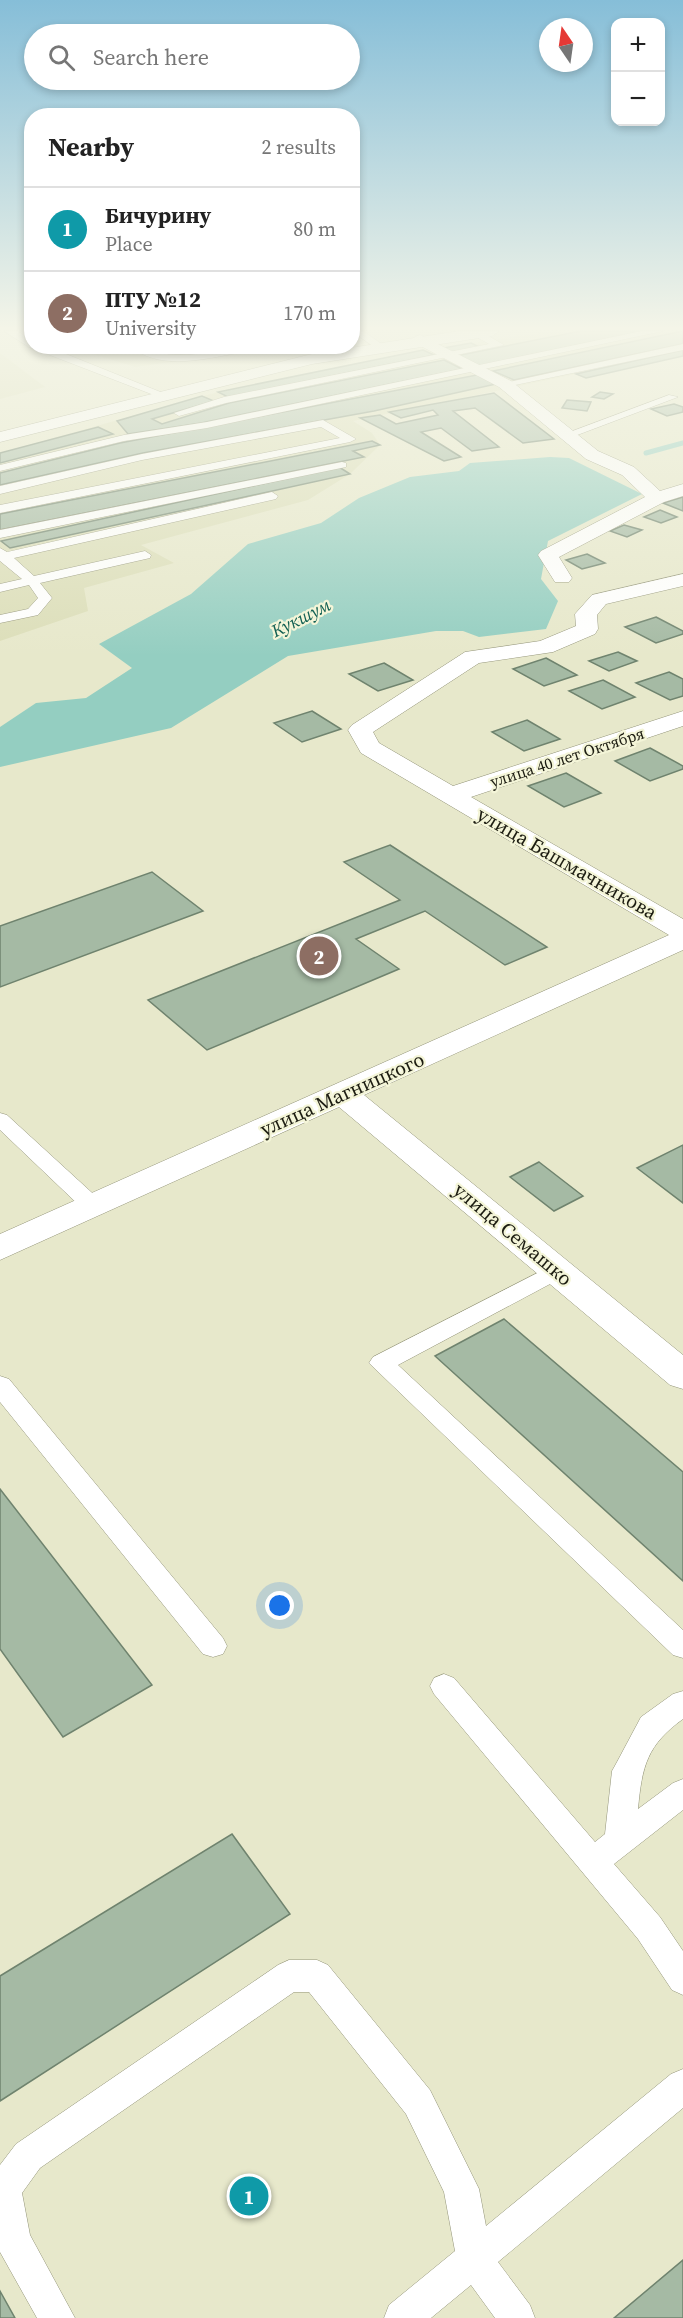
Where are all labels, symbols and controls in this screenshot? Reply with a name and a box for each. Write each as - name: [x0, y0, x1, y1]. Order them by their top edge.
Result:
- north arrow: [539, 18, 593, 72]
- map controls: [611, 18, 665, 126]
- button: +: [611, 18, 665, 72]
- search box: [24, 24, 360, 90]
- icon: search: [45, 41, 78, 74]
- text: Search here: [93, 42, 209, 72]
- button: −: [611, 72, 665, 126]
- text: Nearby: [48, 129, 134, 165]
- text: 2 results: [261, 133, 336, 161]
- text: Бичурину: [105, 200, 211, 230]
- text: 1: [62, 215, 73, 243]
- text: 80 m: [293, 215, 336, 243]
- text: Place: [105, 230, 153, 258]
- text: ПТУ №12: [105, 284, 201, 314]
- text: 2: [62, 299, 73, 327]
- text: 170 m: [283, 299, 336, 327]
- text: University: [105, 314, 196, 342]
- water label: Кукшум: [266, 592, 335, 644]
- street label: улица 40 лет Октября: [487, 722, 647, 792]
- street label: улица Башмачникова: [472, 800, 663, 926]
- pin: 2: [300, 934, 338, 978]
- street label: улица Магницкого: [255, 1045, 429, 1143]
- street label: улица Семашко: [448, 1176, 578, 1292]
- your location: [265, 1591, 294, 1620]
- pin: 1: [230, 2174, 268, 2218]

